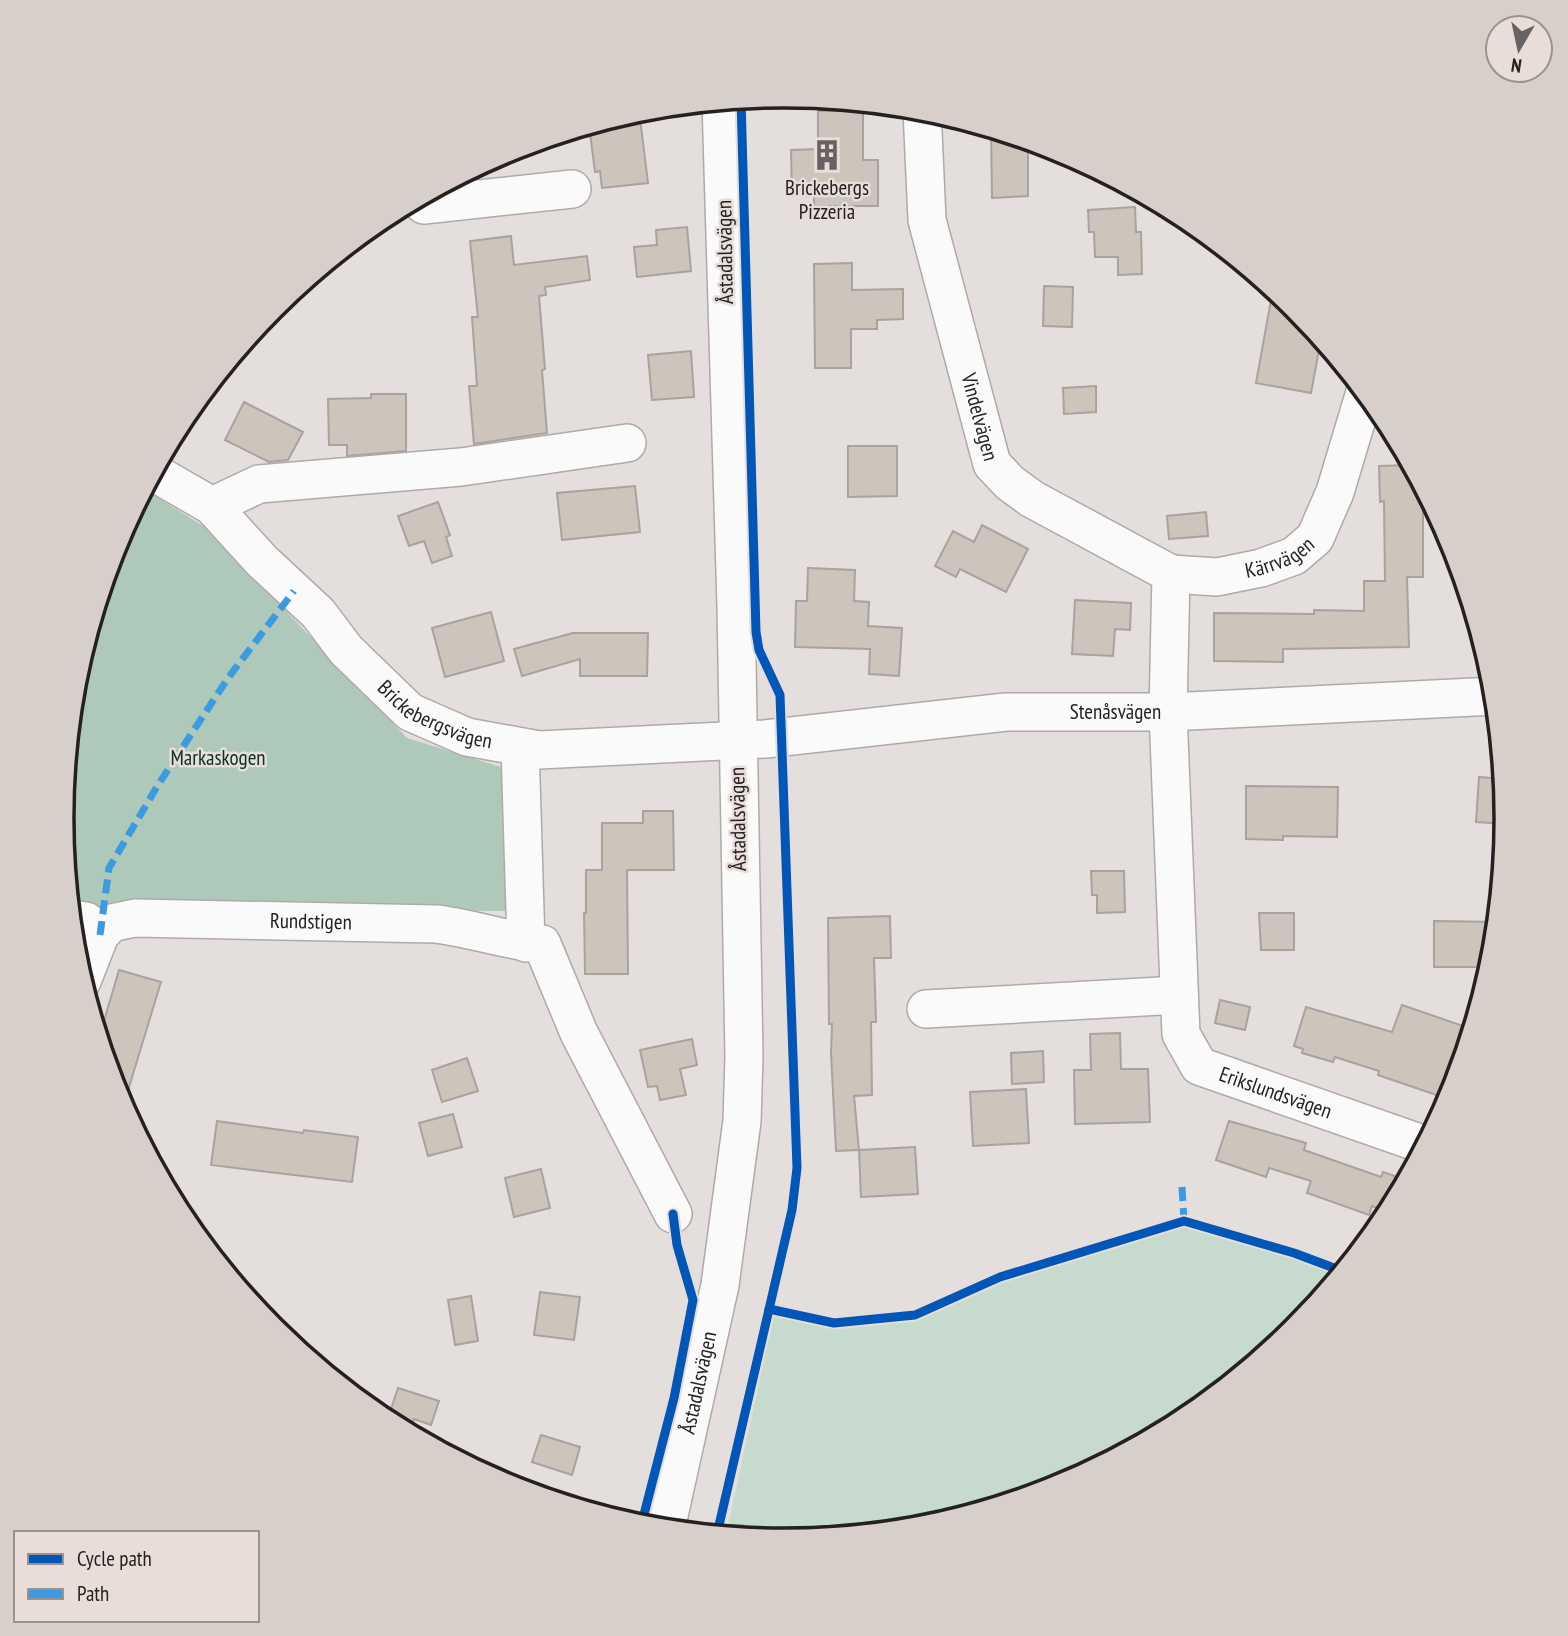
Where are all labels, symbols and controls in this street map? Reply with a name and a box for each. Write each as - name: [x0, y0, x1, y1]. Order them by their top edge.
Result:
- north arrow: [1484, 14, 1554, 84]
- text: N: [1509, 53, 1523, 78]
- building icon: Brickebergs Pizzeria: [810, 138, 844, 172]
- place label: Brickebergs Pizzeria: [785, 174, 869, 225]
- street label: Åstadalsvägen: [710, 200, 739, 304]
- street label: Vindelvägen: [955, 369, 1005, 464]
- street label: Kärrvägen: [1243, 531, 1320, 584]
- street label: Brickebergsvägen: [372, 674, 494, 754]
- street label: Stenåsvägen: [1070, 698, 1161, 725]
- park label: Markaskogen: [170, 744, 266, 771]
- street label: Åstadalsvägen: [723, 767, 752, 871]
- street label: Rundstigen: [270, 907, 352, 935]
- street label: Erikslundsvägen: [1216, 1060, 1336, 1124]
- street label: Åstadalsvägen: [673, 1329, 722, 1436]
- legend: [14, 1531, 259, 1622]
- text: Cycle path: [77, 1545, 152, 1572]
- text: Path: [77, 1580, 109, 1607]

